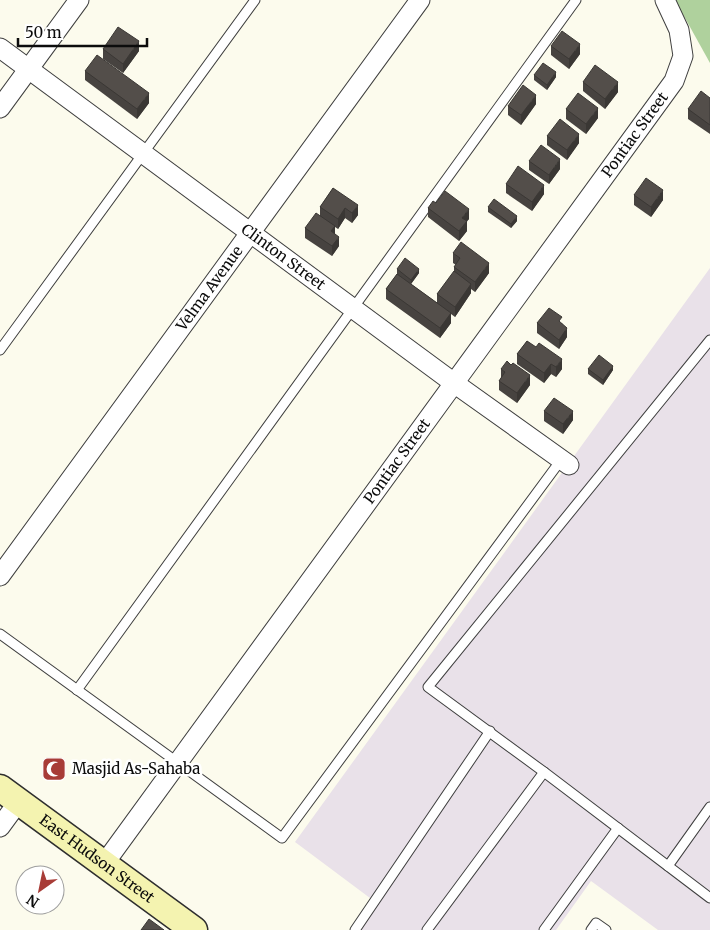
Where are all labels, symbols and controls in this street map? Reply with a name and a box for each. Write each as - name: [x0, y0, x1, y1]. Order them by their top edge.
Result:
- scale bar: [18, 15, 146, 47]
- text: 50 m: [25, 23, 62, 42]
- street label: Pontiac Street: [597, 88, 672, 181]
- street label: Clinton Street: [238, 219, 329, 294]
- street label: Velma Avenue: [171, 242, 247, 335]
- street label: Pontiac Street: [359, 415, 434, 507]
- mosque icon: Masjid As-Sahaba: [41, 756, 67, 782]
- place label: Masjid As-Sahaba: [72, 759, 200, 778]
- street label: East Hudson Street: [36, 810, 158, 907]
- north arrow: [15, 865, 65, 915]
- text: N: [23, 890, 42, 911]

